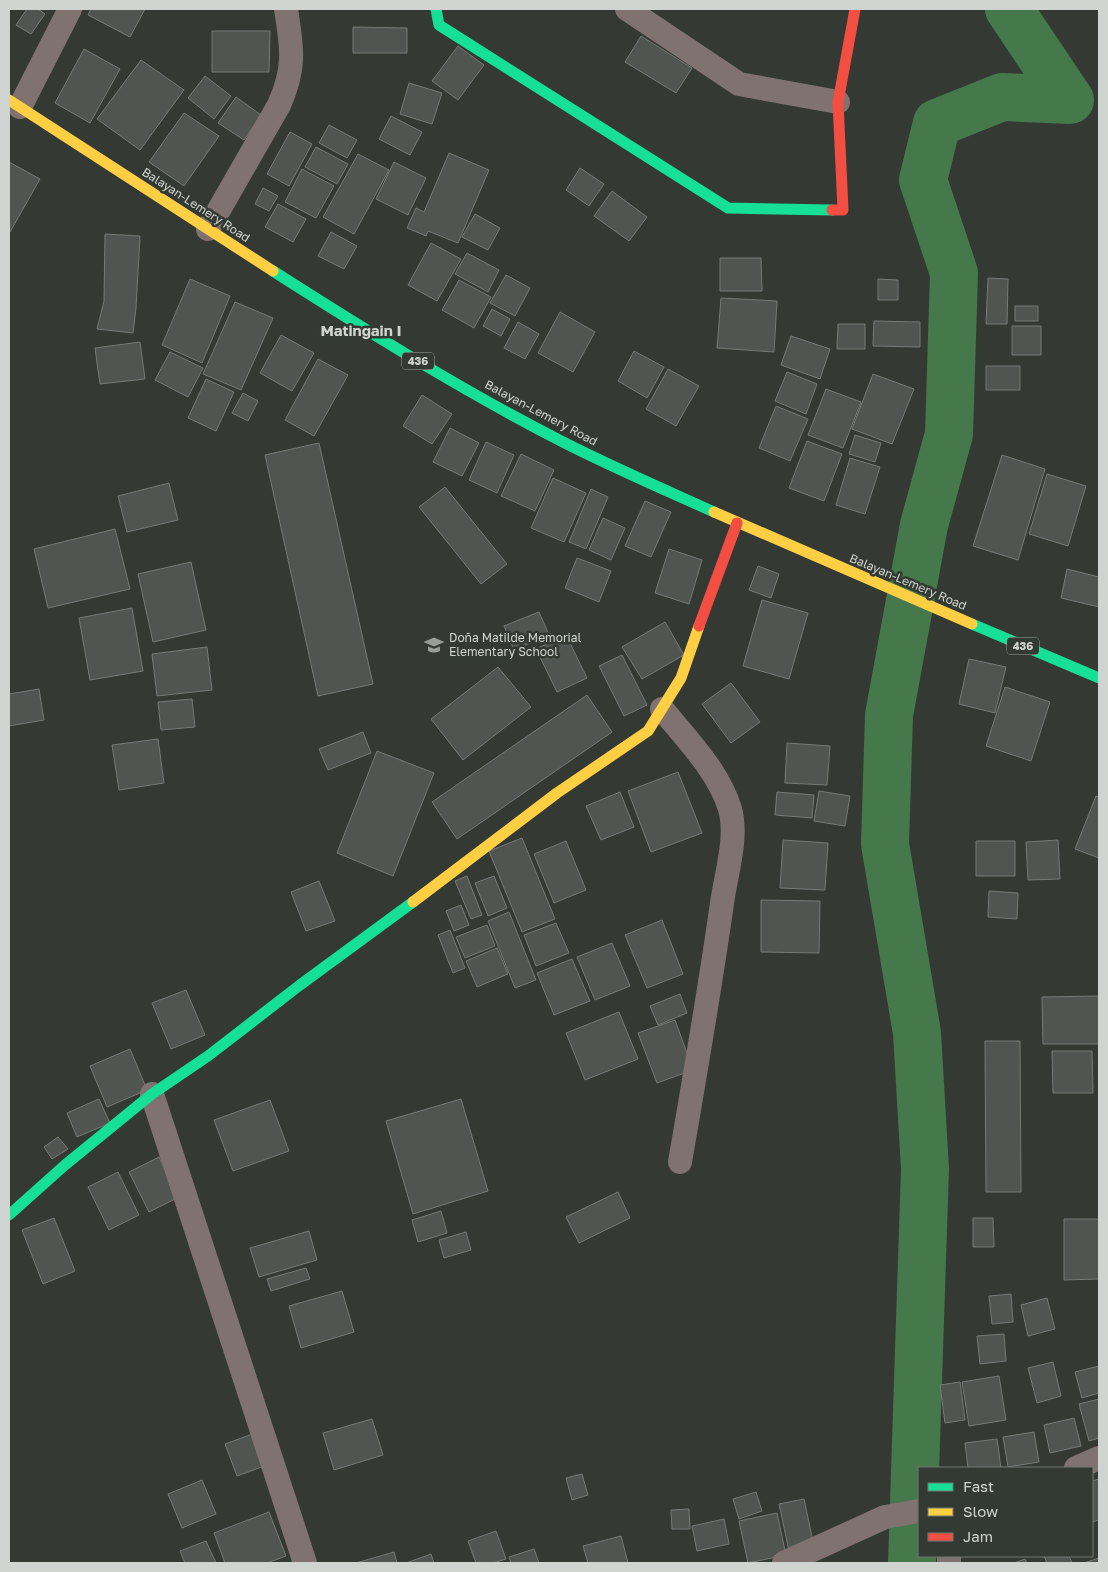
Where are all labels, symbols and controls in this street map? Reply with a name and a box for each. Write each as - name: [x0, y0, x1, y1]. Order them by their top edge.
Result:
- street label: Balayan-Lemery Road: [139, 164, 253, 245]
- district label: Matingain I: [320, 321, 402, 339]
- road number: 436: [402, 352, 434, 370]
- street label: Balayan-Lemery Road: [482, 376, 600, 449]
- street label: Balayan-Lemery Road: [847, 550, 969, 613]
- place label: Doña Matilde Memorial Elementary School: [449, 630, 582, 659]
- school or university icon: Doña Matilde Memorial Elementary School: [423, 634, 445, 656]
- road number: 436: [1007, 637, 1039, 654]
- legend: [918, 1467, 1093, 1557]
- text: Fast: [963, 1477, 994, 1495]
- text: Slow: [963, 1502, 998, 1520]
- text: Jam: [963, 1527, 993, 1545]

